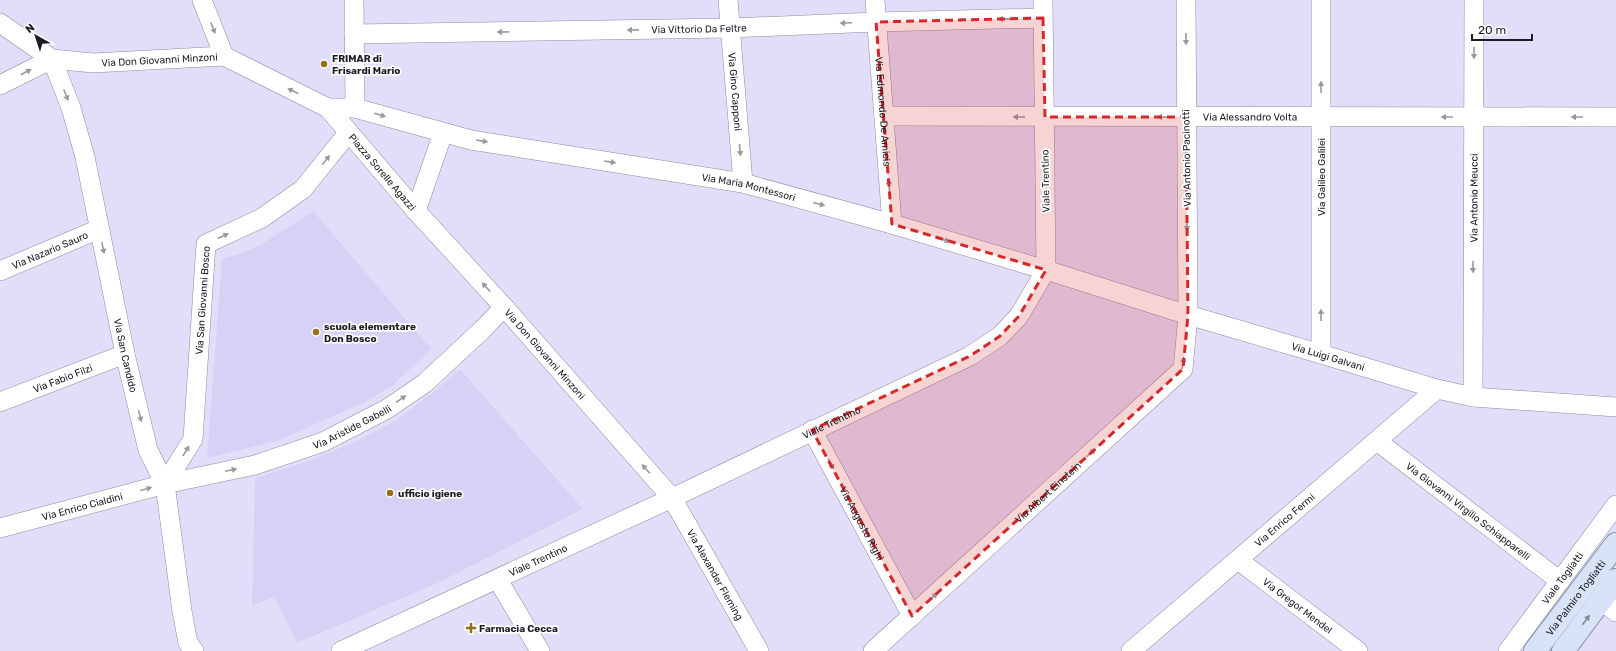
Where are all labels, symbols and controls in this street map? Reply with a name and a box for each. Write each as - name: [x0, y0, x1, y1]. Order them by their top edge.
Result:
- north arrow: [16, 16, 56, 56]
- one-way arrow: [997, 16, 1010, 22]
- scale bar: [1472, 16, 1532, 42]
- one-way arrow: [840, 20, 852, 27]
- text: N: [23, 21, 37, 36]
- street label: Via Vittorio Da Feltre: [651, 22, 747, 36]
- one-way arrow: [210, 23, 216, 35]
- text: 20 m: [1478, 23, 1506, 37]
- one-way arrow: [626, 27, 639, 33]
- one-way arrow: [496, 29, 509, 35]
- one-way arrow: [1183, 33, 1189, 46]
- one-way arrow: [1471, 47, 1477, 60]
- street label: Via Don Giovanni Minzoni: [101, 51, 218, 70]
- street label: Via Gino Capponi: [725, 52, 744, 132]
- place label: FRIMAR di Frisardi Mario: [332, 53, 400, 77]
- street label: Via Edmondo De Amicis: [872, 57, 893, 167]
- marker: FRIMAR di Frisardi Mario: [319, 59, 329, 69]
- one-way arrow: [20, 69, 32, 75]
- one-way arrow: [1318, 80, 1324, 93]
- one-way arrow: [288, 88, 299, 94]
- one-way arrow: [63, 90, 69, 102]
- street label: Via Antonio Pacinotti: [1180, 109, 1194, 207]
- street label: Via Alessandro Volta: [1203, 111, 1297, 124]
- one-way arrow: [374, 113, 387, 119]
- one-way arrow: [1012, 114, 1025, 120]
- one-way arrow: [1156, 114, 1169, 120]
- one-way arrow: [1440, 114, 1453, 120]
- one-way arrow: [1570, 114, 1583, 120]
- street label: Piazza Sorelle Agazzi: [346, 132, 418, 213]
- one-way arrow: [475, 138, 488, 144]
- street label: Via Galileo Galilei: [1316, 138, 1328, 216]
- one-way arrow: [737, 144, 744, 156]
- street label: Viale Trentino: [1039, 149, 1053, 213]
- street label: Via Antonio Meucci: [1468, 154, 1481, 242]
- one-way arrow: [321, 155, 330, 166]
- one-way arrow: [604, 159, 616, 165]
- street label: Via Maria Montessori: [701, 172, 797, 204]
- one-way arrow: [886, 179, 893, 191]
- one-way arrow: [813, 202, 826, 208]
- one-way arrow: [1184, 219, 1190, 232]
- street label: Via Nazario Sauro: [10, 229, 90, 272]
- one-way arrow: [217, 233, 228, 239]
- one-way arrow: [939, 237, 951, 243]
- one-way arrow: [101, 242, 107, 255]
- street label: Via San Giovanni Bosco: [194, 245, 213, 355]
- one-way arrow: [1470, 261, 1476, 274]
- one-way arrow: [482, 283, 491, 292]
- street label: Via Don Giovanni Minzoni: [501, 307, 587, 402]
- one-way arrow: [1318, 308, 1324, 321]
- street label: Via San Candido: [111, 317, 139, 394]
- place label: scuola elementare Don Bosco: [324, 321, 416, 345]
- marker: scuola elementare Don Bosco: [311, 327, 321, 337]
- street label: Via Luigi Galvani: [1290, 341, 1366, 374]
- one-way arrow: [1180, 357, 1186, 369]
- street label: Via Fabio Filzi: [31, 362, 94, 396]
- one-way arrow: [396, 395, 407, 403]
- street label: Via Aristide Gabelli: [311, 403, 394, 452]
- street label: Viale Trentino: [801, 404, 863, 442]
- one-way arrow: [137, 411, 143, 423]
- one-way arrow: [182, 445, 189, 457]
- one-way arrow: [1086, 448, 1096, 457]
- one-way arrow: [828, 459, 834, 470]
- street label: Via Albert Einstein: [1013, 460, 1084, 526]
- street label: Via Giovanni Virgilio Schiapparelli: [1403, 460, 1532, 563]
- one-way arrow: [642, 463, 651, 474]
- one-way arrow: [225, 467, 237, 473]
- street label: Via Augusto Righi: [837, 485, 886, 563]
- one-way arrow: [140, 486, 152, 492]
- marker: ufficio igiene: [385, 488, 395, 498]
- place label: ufficio igiene: [398, 488, 462, 500]
- street label: Via Enrico Cialdini: [41, 491, 124, 524]
- street label: Via Enrico Fermi: [1253, 491, 1318, 549]
- street label: Via Alexander Fleming: [684, 527, 745, 623]
- street label: Viale Trentino: [507, 542, 570, 580]
- street label: Viale Togliatti: [1540, 550, 1586, 607]
- street label: Via Palmiro Togliatti: [1544, 558, 1609, 638]
- street label: Via Gregor Mendel: [1260, 576, 1334, 636]
- one-way arrow: [928, 592, 938, 602]
- one-way arrow: [1582, 614, 1590, 625]
- marker: Farmacia Cecca: [466, 623, 476, 633]
- place label: Farmacia Cecca: [479, 623, 558, 635]

